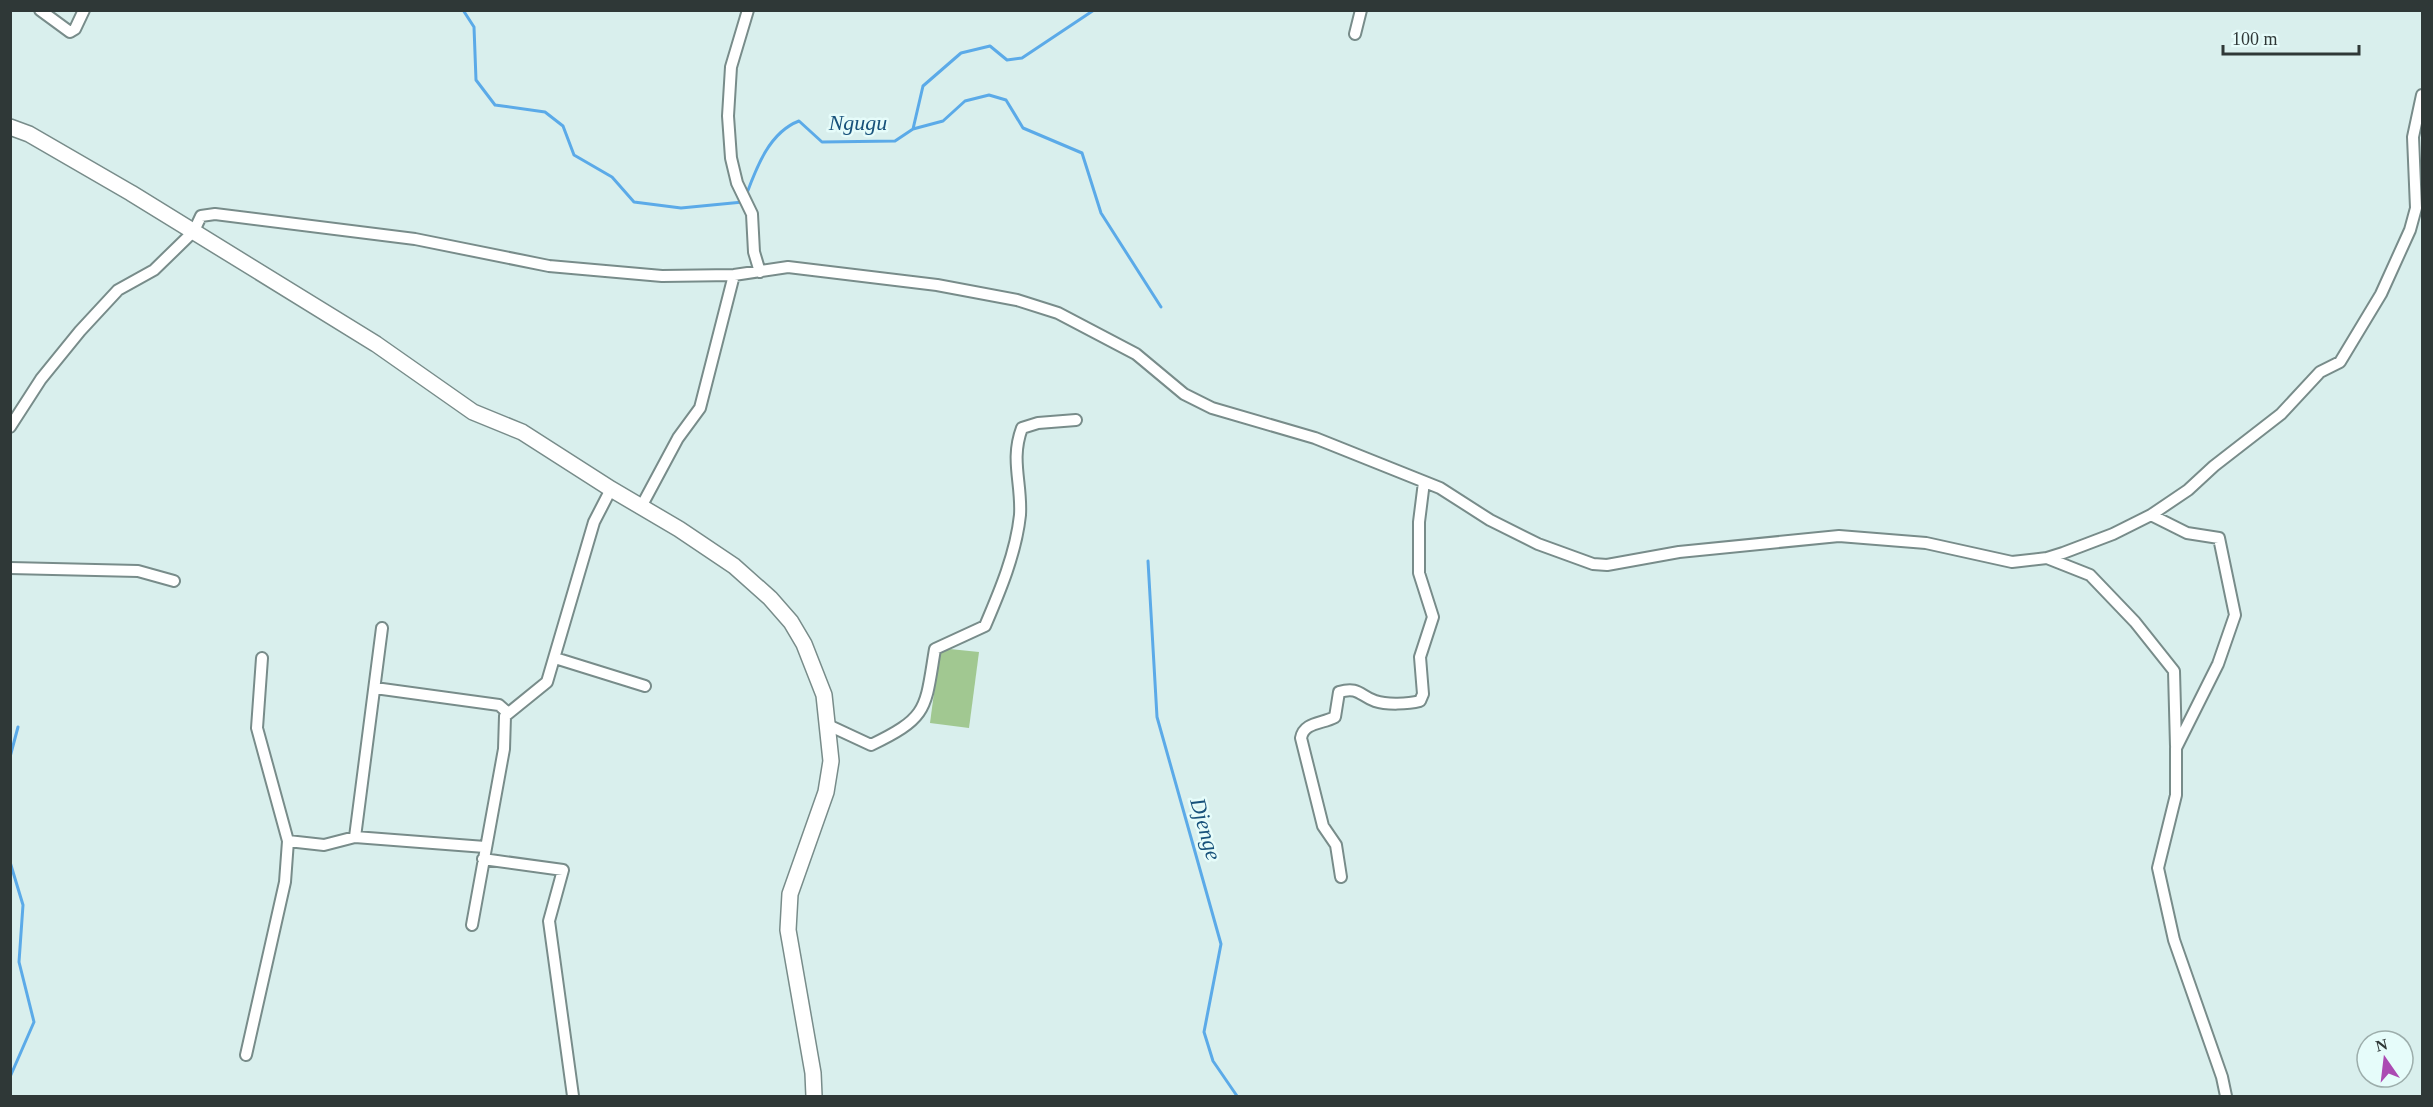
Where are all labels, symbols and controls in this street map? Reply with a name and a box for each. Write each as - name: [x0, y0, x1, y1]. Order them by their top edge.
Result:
- scale bar: [2223, 18, 2360, 56]
- text: 100 m: [2232, 29, 2278, 49]
- water label: Ngugu: [828, 110, 887, 135]
- water label: Djenge: [1185, 794, 1227, 863]
- north arrow: [2355, 1029, 2415, 1089]
- text: N: [2374, 1035, 2390, 1055]

